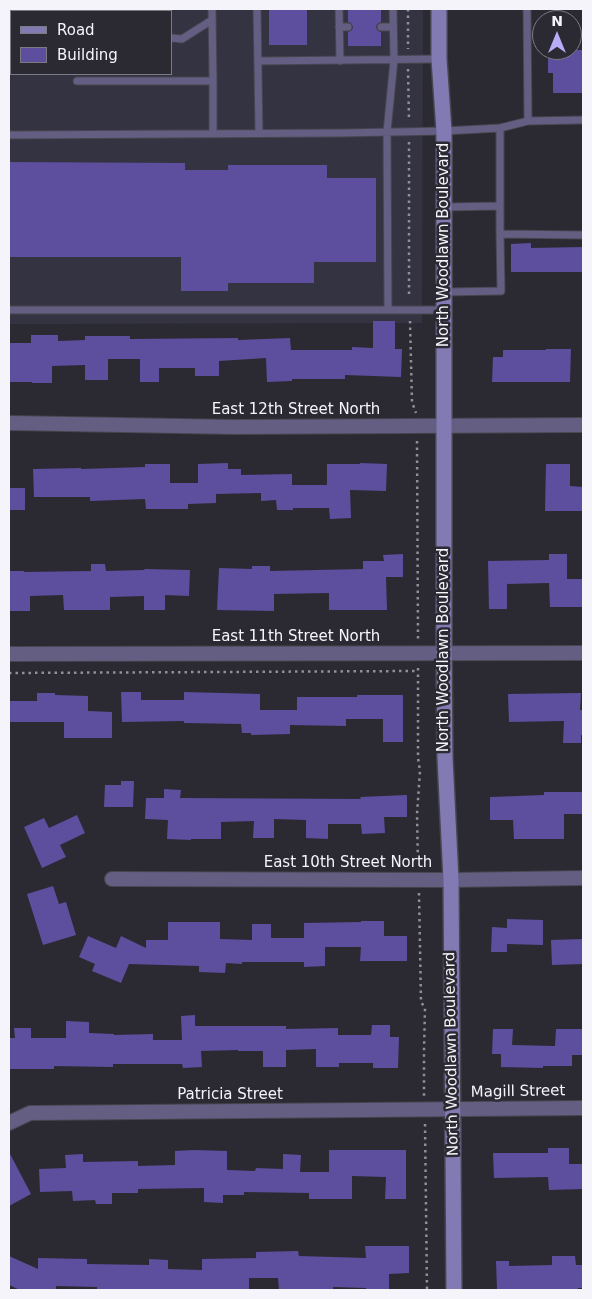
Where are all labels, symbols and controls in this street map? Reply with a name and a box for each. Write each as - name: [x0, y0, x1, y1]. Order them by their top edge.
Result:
- legend: [10, 10, 172, 75]
- north arrow: [532, 10, 582, 60]
- text: N: [551, 13, 563, 29]
- text: Road: [57, 21, 95, 39]
- text: Building: [57, 46, 118, 64]
- street label: North Woodlawn Boulevard: [435, 143, 453, 347]
- street label: East 12th Street North: [212, 401, 380, 419]
- street label: North Woodlawn Boulevard: [435, 548, 453, 752]
- street label: East 11th Street North: [212, 628, 380, 646]
- street label: East 10th Street North: [264, 854, 432, 872]
- street label: North Woodlawn Boulevard: [441, 952, 463, 1156]
- street label: Magill Street: [471, 1082, 565, 1102]
- street label: Patricia Street: [177, 1086, 283, 1104]

